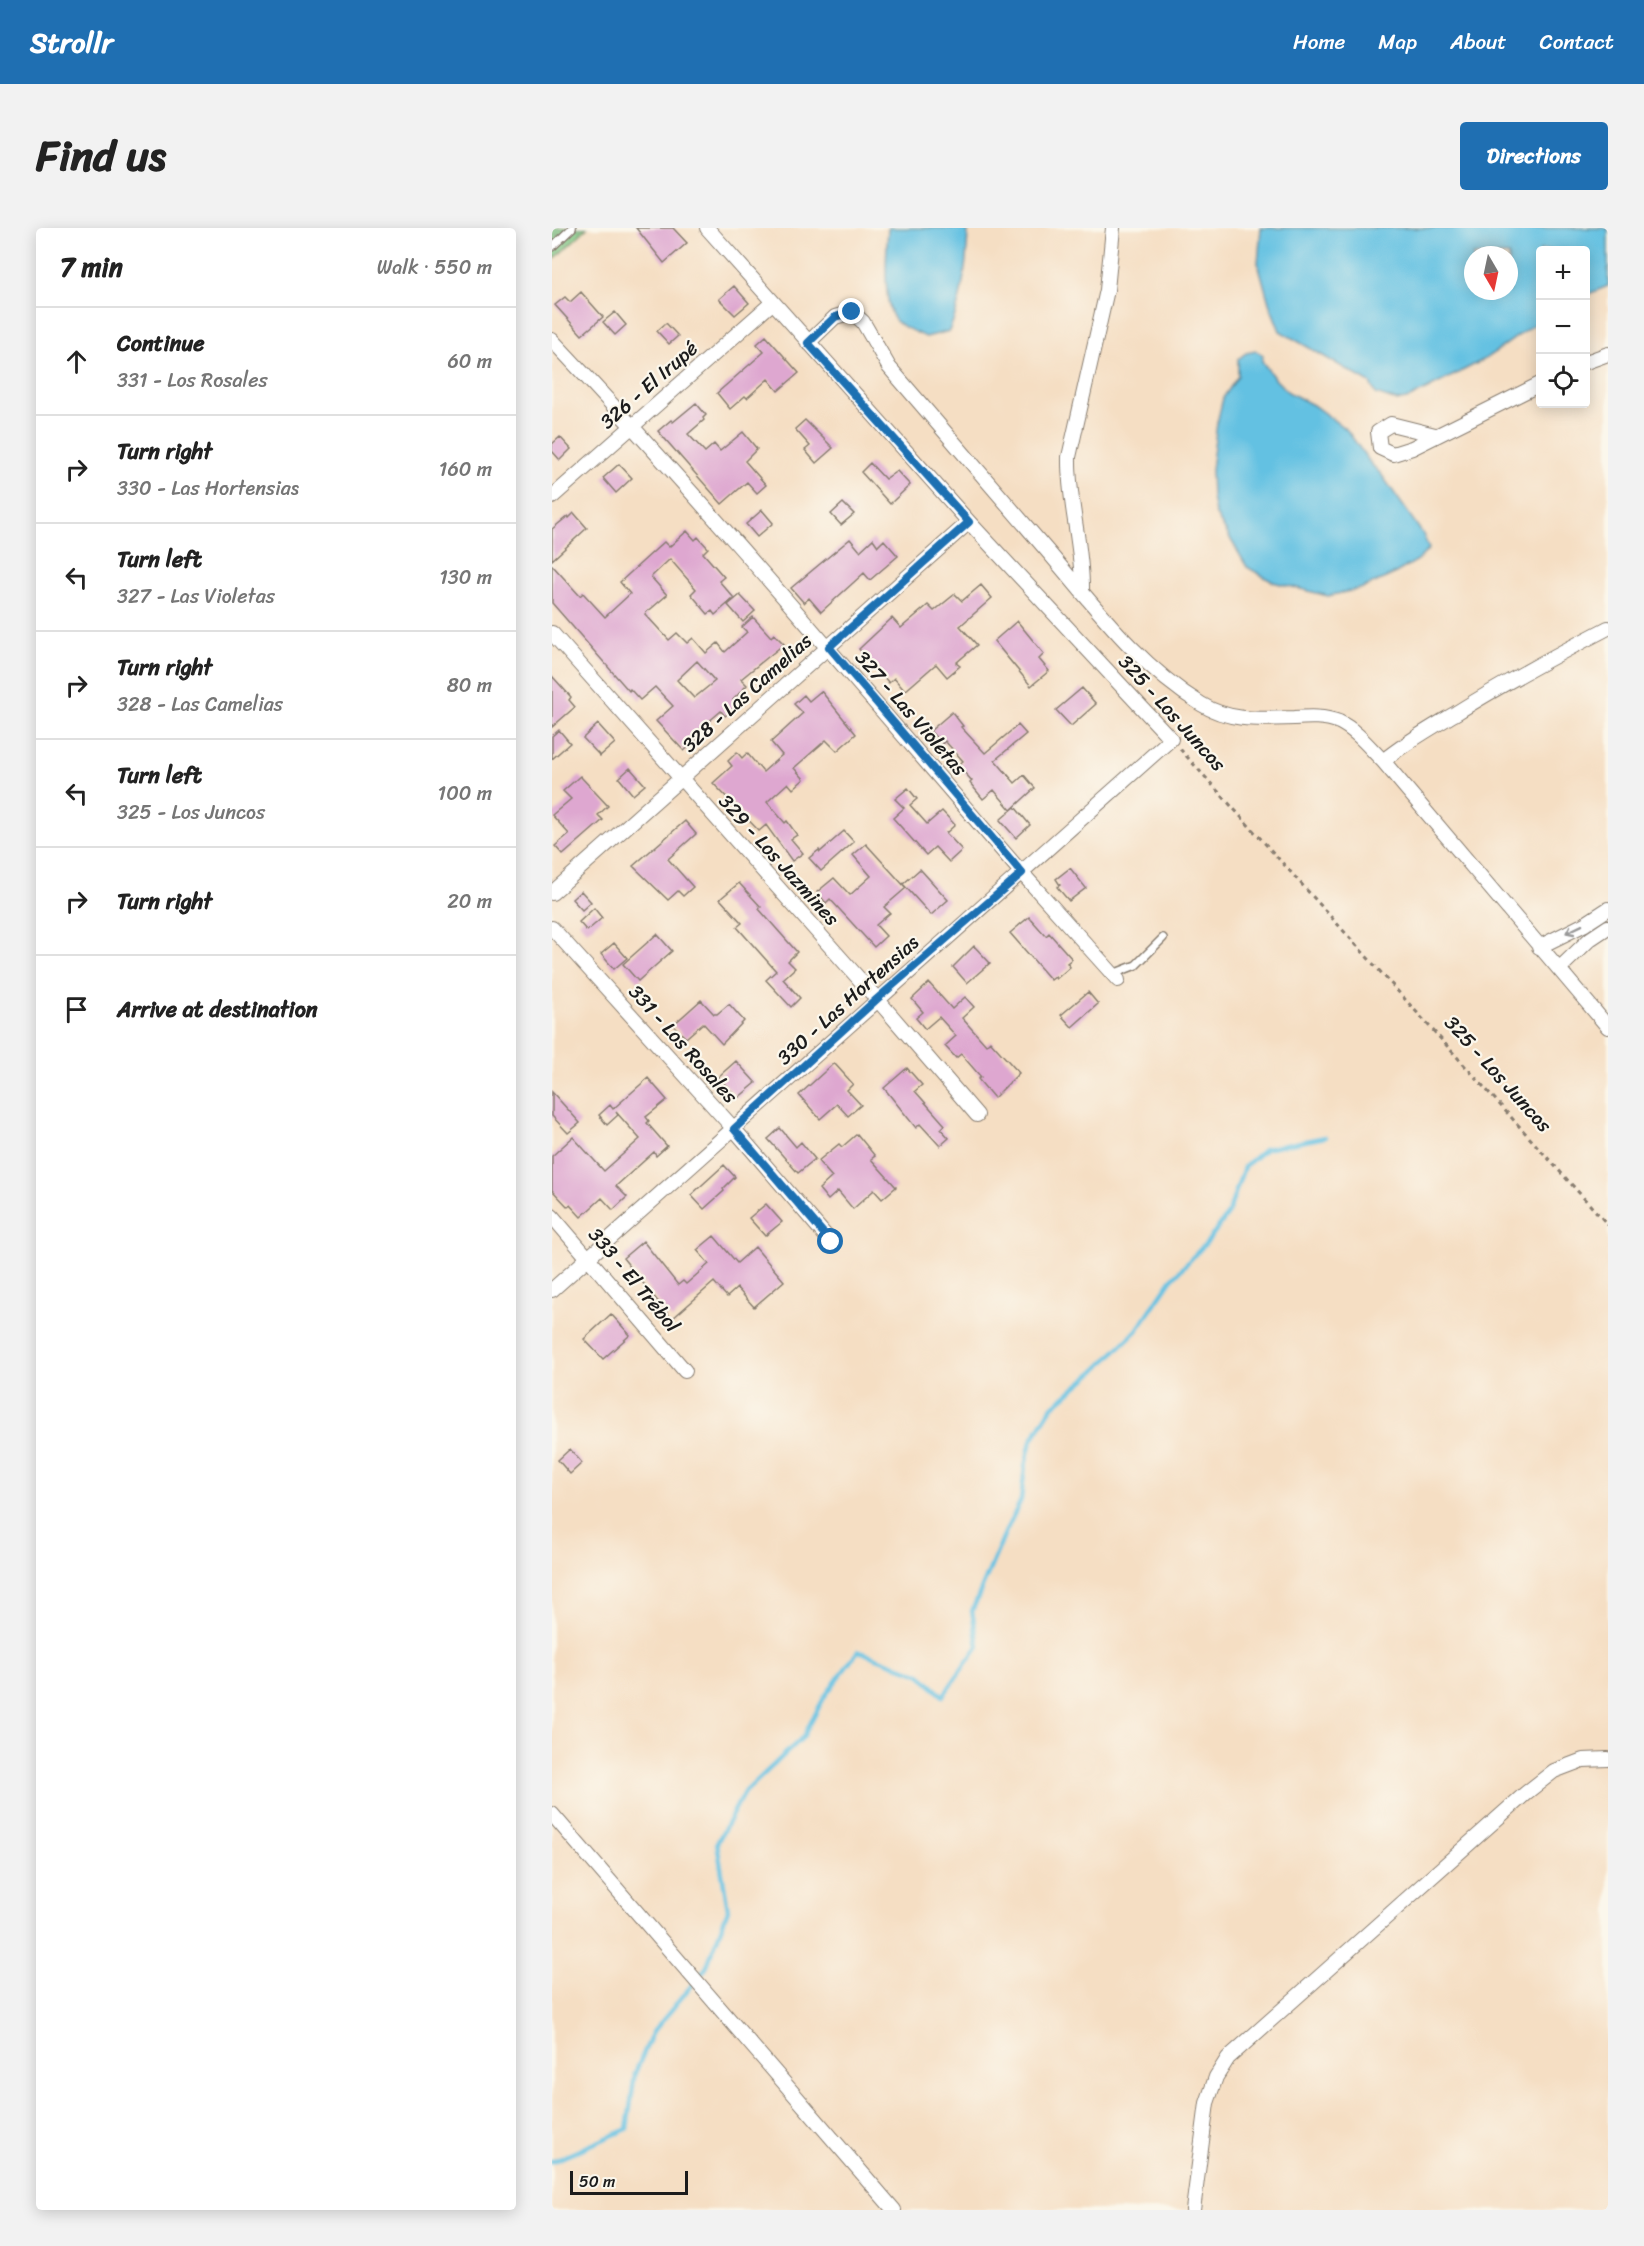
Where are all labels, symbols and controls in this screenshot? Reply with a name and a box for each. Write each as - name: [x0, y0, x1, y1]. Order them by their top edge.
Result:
- text: Strollr: [30, 18, 113, 67]
- text: Home: [1293, 23, 1345, 61]
- text: Map: [1378, 23, 1417, 61]
- text: About: [1450, 23, 1507, 61]
- text: Contact: [1540, 23, 1614, 61]
- text: Find us: [36, 119, 166, 193]
- button: Directions: [1460, 122, 1608, 190]
- text: 7 min: [60, 244, 123, 290]
- north arrow: [1464, 246, 1518, 300]
- map controls: [1536, 246, 1590, 408]
- button: +: [1536, 246, 1590, 300]
- text: Walk · 550 m: [377, 250, 492, 285]
- route end: [838, 298, 864, 324]
- button: −: [1536, 300, 1590, 354]
- text: Continue: [117, 324, 205, 363]
- street label: 326 - El Irupé: [592, 332, 706, 438]
- text: 60 m: [447, 344, 492, 379]
- icon: ahead: [60, 345, 93, 378]
- button: locate: [1536, 354, 1590, 408]
- text: 331 - Los Rosales: [117, 363, 268, 398]
- text: Turn right: [117, 432, 212, 471]
- text: 160 m: [439, 452, 492, 487]
- icon: right: [60, 453, 93, 486]
- text: 330 - Las Hortensias: [117, 471, 299, 506]
- text: Turn left: [117, 540, 202, 579]
- text: 130 m: [439, 560, 492, 595]
- icon: left: [60, 561, 93, 594]
- text: 327 - Las Violetas: [117, 579, 275, 614]
- street label: 328 - Las Camelias: [674, 624, 821, 762]
- street label: 327 - Las Violetas: [846, 642, 977, 785]
- street label: 325 - Los Juncos: [1109, 646, 1235, 780]
- text: Turn right: [117, 648, 212, 687]
- text: 80 m: [447, 668, 492, 703]
- icon: right: [60, 669, 93, 702]
- text: 328 - Las Camelias: [117, 687, 283, 722]
- text: Turn left: [117, 756, 202, 795]
- text: 100 m: [438, 776, 492, 811]
- icon: left: [60, 777, 93, 810]
- street label: 329 - Los Jazmines: [710, 786, 849, 935]
- text: 325 - Los Juncos: [117, 795, 265, 830]
- text: Turn right: [117, 882, 212, 921]
- text: 20 m: [447, 884, 492, 919]
- icon: right: [60, 885, 93, 918]
- one-way arrow: [1566, 924, 1584, 936]
- street label: 330 - Las Hortensias: [769, 926, 928, 1074]
- street label: 331 - Los Rosales: [620, 976, 747, 1112]
- text: Arrive at destination: [117, 990, 318, 1029]
- icon: arrive: [60, 993, 93, 1026]
- street label: 325 - Los Juncos: [1435, 1007, 1561, 1141]
- street label: 333 - El Trébol: [579, 1219, 690, 1342]
- route start: [817, 1228, 843, 1254]
- text: 50 m: [579, 2167, 615, 2196]
- scale bar: [570, 2168, 688, 2196]

